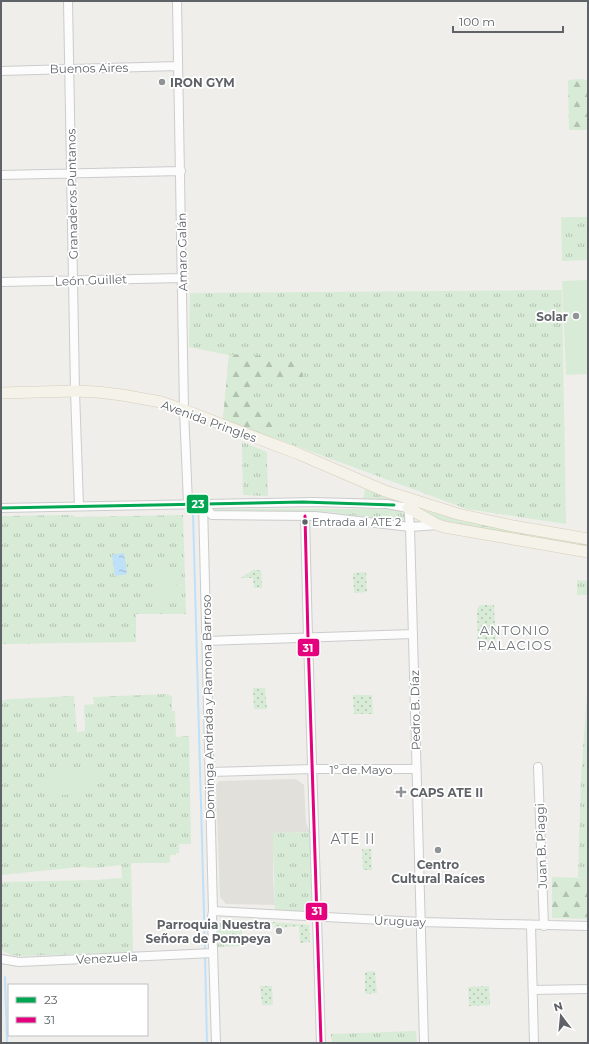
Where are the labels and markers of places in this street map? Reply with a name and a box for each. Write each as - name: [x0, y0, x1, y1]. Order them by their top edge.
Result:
- place label: IRON GYM: [170, 75, 235, 90]
- marker: IRON GYM: [157, 77, 167, 87]
- place label: Solar: [536, 309, 568, 324]
- marker: Solar: [571, 311, 581, 321]
- place label: Entrada al ATE 2: [312, 515, 401, 529]
- marker: Entrada al ATE 2: [300, 517, 310, 527]
- place label: CAPS ATE II: [410, 785, 483, 800]
- marker: CAPS ATE II: [395, 786, 407, 798]
- marker: Centro Cultural Raíces: [433, 845, 443, 855]
- place label: Centro Cultural Raíces: [391, 857, 485, 886]
- place label: Parroquia Nuestra Señora de Pompeya: [146, 917, 271, 946]
- marker: Parroquia Nuestra Señora de Pompeya: [274, 926, 284, 936]

